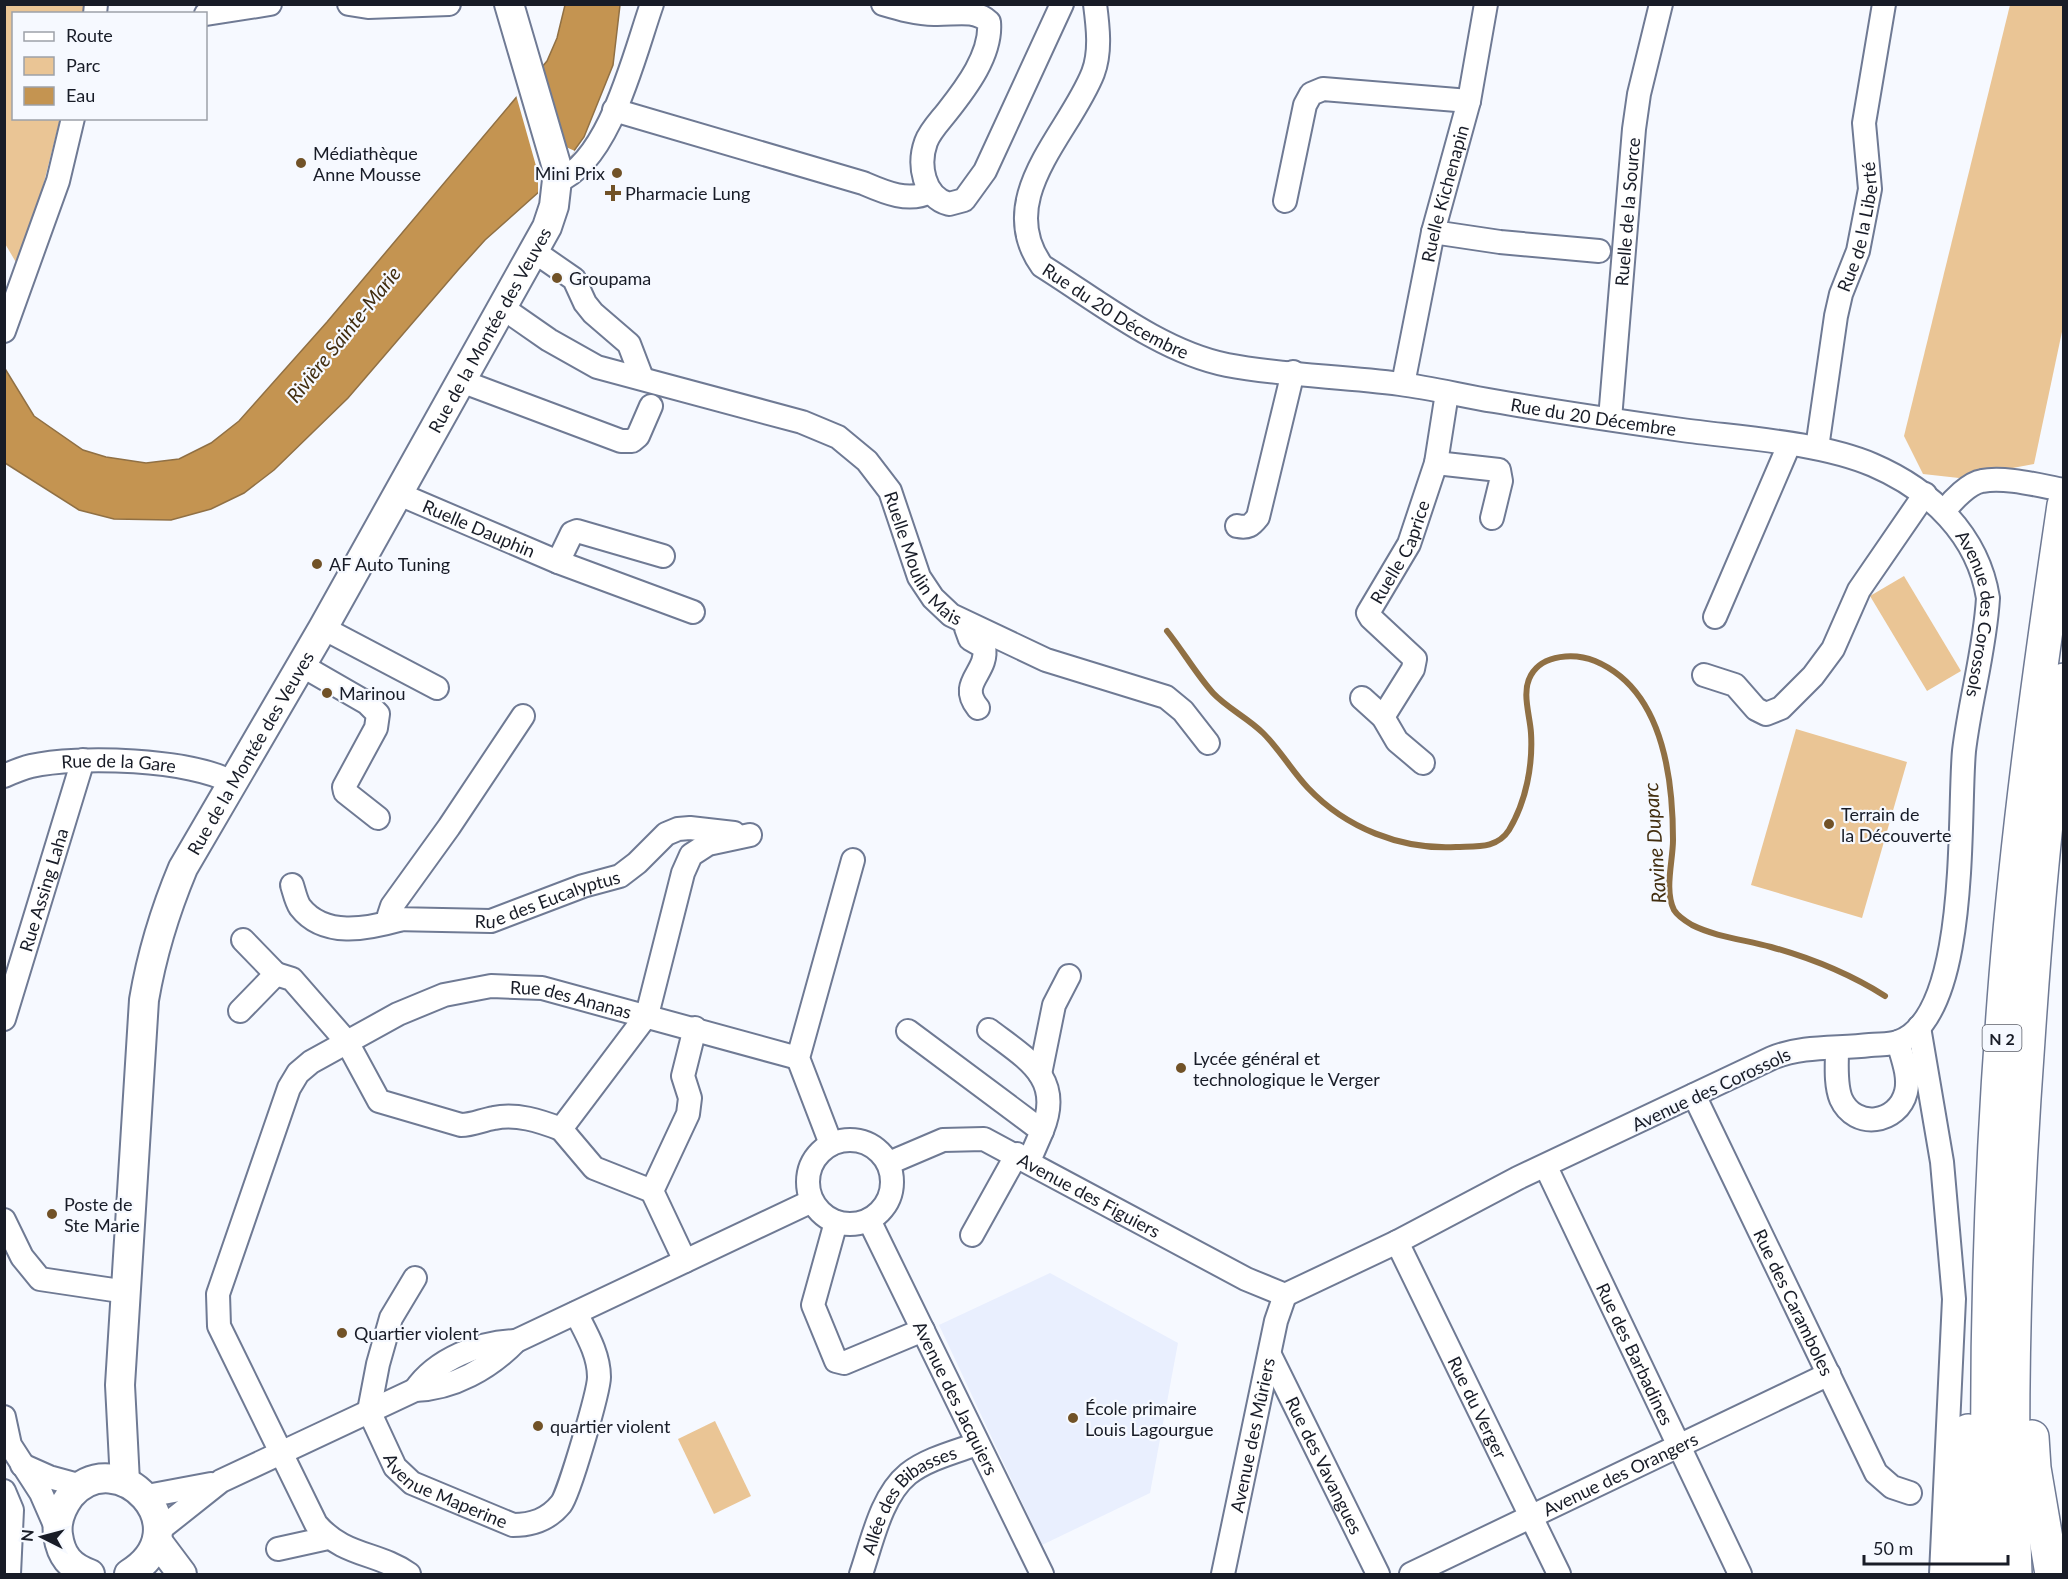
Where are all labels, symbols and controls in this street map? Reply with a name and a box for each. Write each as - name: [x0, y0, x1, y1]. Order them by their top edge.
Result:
- legend: [12, 12, 207, 120]
- text: Route: [66, 24, 113, 46]
- text: Parc: [66, 54, 101, 76]
- text: Eau: [66, 84, 95, 106]
- street label: Ruelle Kichenapin: [1416, 122, 1473, 264]
- street label: Ruelle de la Source: [1610, 136, 1644, 287]
- place label: Médiathèque Anne Mousse: [313, 142, 421, 185]
- marker: Médiathèque Anne Mousse: [294, 156, 308, 170]
- street label: Rue de la Liberté: [1832, 161, 1882, 295]
- place label: Mini Prix: [535, 162, 605, 184]
- marker: Mini Prix: [610, 166, 624, 180]
- place label: Pharmacie Lung: [625, 182, 750, 204]
- marker: Pharmacie Lung: [606, 186, 620, 200]
- street label: Rue de la Montée des Veuves: [423, 223, 556, 437]
- street label: Rue du 20 Décembre: [1038, 258, 1192, 363]
- water label: Rivière Sainte-Marie: [281, 261, 405, 407]
- place label: Groupama: [569, 267, 651, 289]
- marker: Groupama: [550, 271, 564, 285]
- street label: Rue du 20 Décembre: [1509, 393, 1678, 440]
- street label: Ruelle Moulin Mais: [880, 488, 966, 630]
- street label: Ruelle Dauphin: [419, 494, 539, 562]
- street label: Ruelle Caprice: [1365, 497, 1434, 608]
- street label: Avenue des Corossols: [1951, 526, 1999, 699]
- place label: AF Auto Tuning: [329, 553, 450, 575]
- marker: AF Auto Tuning: [310, 557, 324, 571]
- street label: Rue de la Montée des Veuves: [182, 647, 318, 859]
- place label: Marinou: [339, 682, 406, 704]
- marker: Marinou: [320, 686, 334, 700]
- street label: Rue de la Gare: [61, 749, 178, 777]
- water label: Ravine Duparc: [1638, 782, 1670, 904]
- place label: Terrain de la Découverte: [1841, 803, 1952, 846]
- marker: Terrain de la Découverte: [1822, 817, 1836, 831]
- street label: Rue Assing Laha: [14, 826, 73, 954]
- street label: Rue des Eucalyptus: [475, 865, 623, 932]
- street label: Rue des Ananas: [510, 976, 634, 1023]
- road number: N 2: [1982, 1025, 2022, 1051]
- street label: Avenue des Corossols: [1628, 1043, 1794, 1135]
- place label: Lycée général et technologique le Verger: [1193, 1047, 1380, 1090]
- marker: Lycée général et technologique le Verger: [1174, 1061, 1188, 1075]
- street label: Avenue des Figuiers: [1014, 1148, 1164, 1242]
- place label: Poste de Ste Marie: [64, 1193, 140, 1236]
- marker: Poste de Ste Marie: [45, 1207, 59, 1221]
- street label: Rue des Caramboles: [1749, 1225, 1839, 1379]
- street label: Rue des Barbadines: [1592, 1279, 1678, 1429]
- street label: Avenue des Jacquiers: [909, 1317, 1003, 1479]
- place label: Quartier violent: [354, 1322, 479, 1344]
- marker: Quartier violent: [335, 1326, 349, 1340]
- street label: Rue du Verger: [1443, 1353, 1512, 1463]
- street label: Avenue des Mûriers: [1225, 1355, 1279, 1514]
- street label: Rue des Vavangues: [1281, 1393, 1368, 1538]
- place label: École primaire Louis Lagourgue: [1085, 1397, 1213, 1440]
- marker: École primaire Louis Lagourgue: [1066, 1411, 1080, 1425]
- place label: quartier violent: [550, 1415, 671, 1437]
- marker: quartier violent: [531, 1419, 545, 1433]
- street label: Avenue des Orangers: [1539, 1427, 1701, 1520]
- street label: Allée des Bibasses: [857, 1441, 960, 1557]
- street label: Avenue Maperine: [379, 1450, 511, 1533]
- north arrow: [12, 1507, 72, 1567]
- text: N: [16, 1528, 37, 1543]
- scale bar: [1864, 1528, 2008, 1566]
- text: 50 m: [1873, 1537, 1913, 1559]

